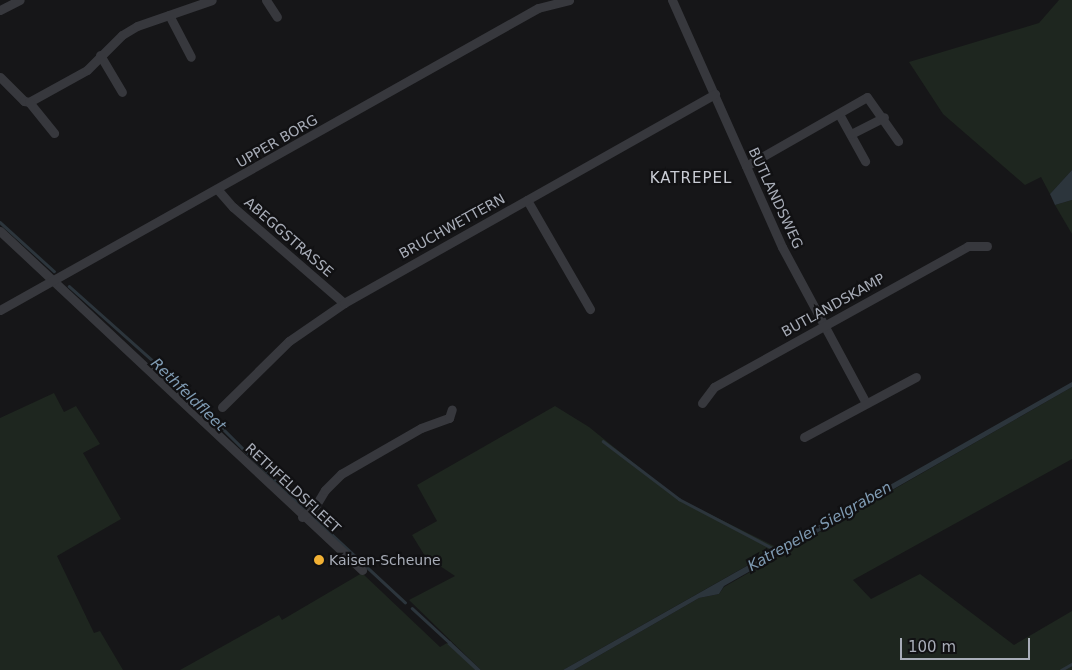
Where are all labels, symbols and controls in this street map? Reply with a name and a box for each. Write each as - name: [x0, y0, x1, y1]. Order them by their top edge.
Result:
- street label: UPPER BORG: [233, 111, 321, 171]
- street label: BUTLANDSWEG: [745, 145, 807, 251]
- district label: KATREPEL: [649, 170, 733, 188]
- street label: BRUCHWETTERN: [396, 190, 508, 262]
- street label: ABEGGSTRASSE: [241, 194, 337, 280]
- street label: BUTLANDSKAMP: [779, 270, 887, 340]
- water label: Rethfeldfleet: [147, 355, 229, 435]
- street label: RETHFELDSFLEET: [242, 440, 344, 536]
- water label: Katrepeler Sielgraben: [745, 478, 895, 576]
- place label: Kaisen-Scheune: [329, 552, 441, 568]
- marker: Kaisen-Scheune: [313, 554, 325, 566]
- scale bar: [902, 628, 1032, 660]
- text: 100 m: [908, 638, 956, 656]

